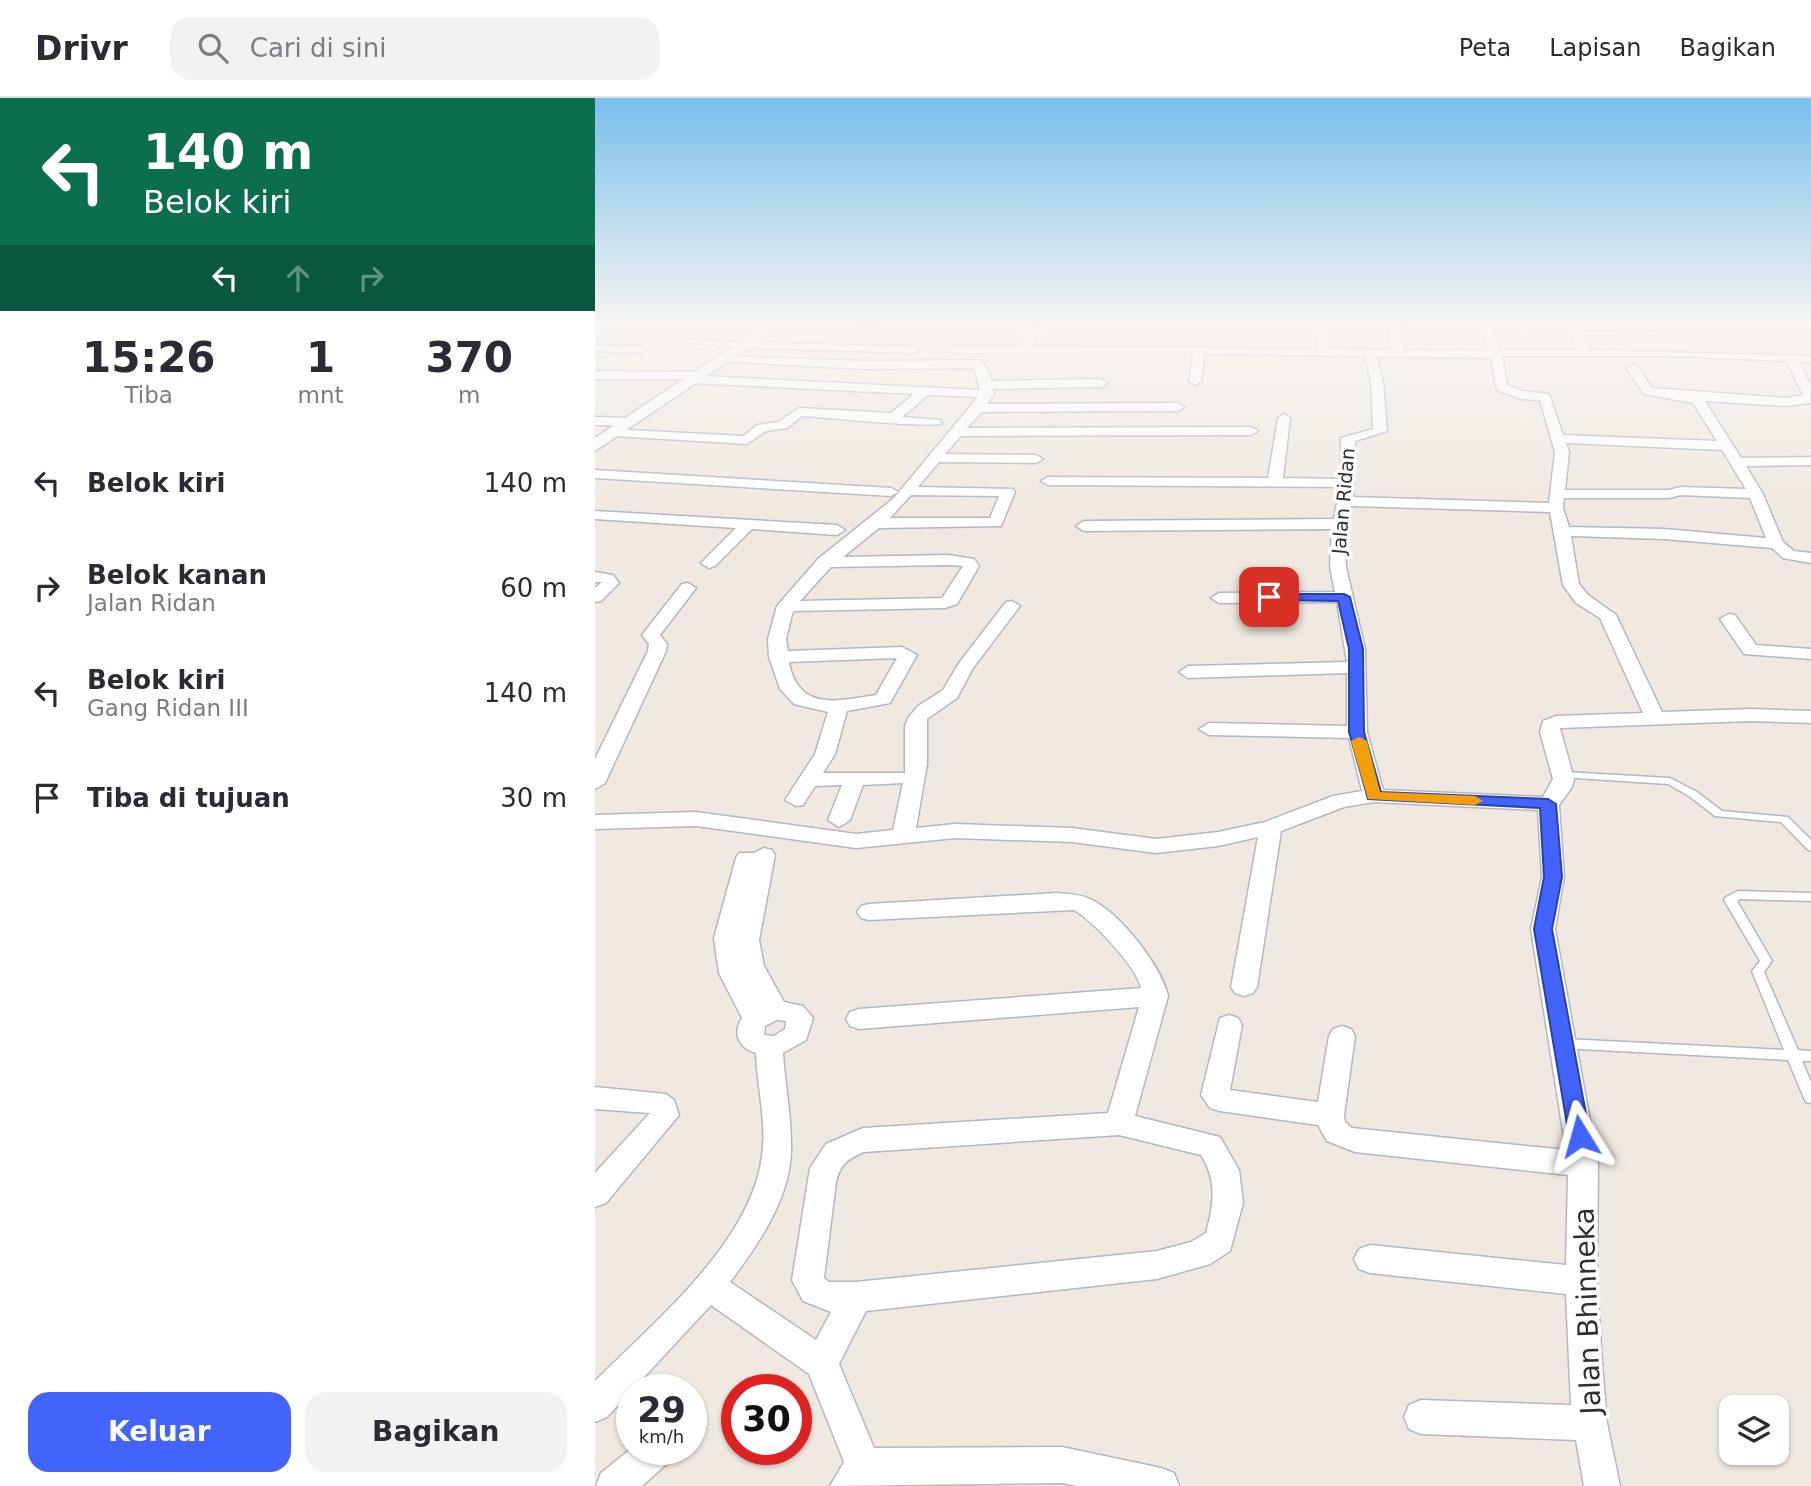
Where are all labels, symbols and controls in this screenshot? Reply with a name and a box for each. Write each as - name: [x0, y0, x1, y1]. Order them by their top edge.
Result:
- search box: [170, 17, 660, 80]
- text: Drivr: [35, 29, 128, 68]
- icon: search: [194, 29, 232, 67]
- text: Cari di sini: [250, 33, 387, 63]
- text: Peta: [1459, 34, 1511, 62]
- text: Lapisan: [1549, 34, 1642, 62]
- text: Bagikan: [1680, 34, 1776, 62]
- text: 140 m: [143, 124, 313, 181]
- icon: left: [28, 126, 119, 217]
- text: Belok kiri: [143, 183, 291, 221]
- icon: left: [206, 259, 244, 297]
- icon: ahead: [279, 259, 317, 297]
- icon: right: [352, 259, 390, 297]
- text: 15:26: [82, 333, 216, 382]
- text: 1: [306, 333, 335, 382]
- text: 370: [425, 333, 513, 382]
- text: Tiba: [125, 382, 173, 408]
- text: mnt: [298, 382, 344, 408]
- text: m: [458, 382, 480, 408]
- street label: Jalan Ridan: [1327, 447, 1359, 556]
- icon: left: [28, 464, 66, 502]
- text: Belok kiri: [87, 468, 226, 498]
- text: 140 m: [484, 468, 567, 498]
- text: Belok kanan: [87, 560, 267, 590]
- pin: [1239, 567, 1299, 627]
- icon: right: [28, 569, 66, 607]
- text: 60 m: [500, 573, 567, 603]
- icon: arrive: [1250, 578, 1288, 616]
- text: Jalan Ridan: [87, 590, 216, 616]
- text: Belok kiri: [87, 665, 226, 695]
- icon: left: [28, 674, 66, 712]
- text: 140 m: [484, 678, 567, 708]
- text: Gang Ridan III: [87, 695, 249, 721]
- icon: arrive: [28, 779, 66, 817]
- text: Tiba di tujuan: [87, 783, 290, 813]
- text: 30 m: [500, 783, 567, 813]
- position arrow: [1543, 1099, 1617, 1173]
- street label: Jalan Bhinneka: [1567, 1207, 1608, 1417]
- speed limit sign: 30: [721, 1374, 812, 1465]
- text: 29: [637, 1390, 686, 1430]
- button: Keluar: [28, 1392, 291, 1472]
- button: Bagikan: [305, 1392, 567, 1472]
- map controls: [1719, 1395, 1789, 1465]
- button: layers: [1719, 1395, 1789, 1465]
- text: km/h: [639, 1426, 684, 1447]

